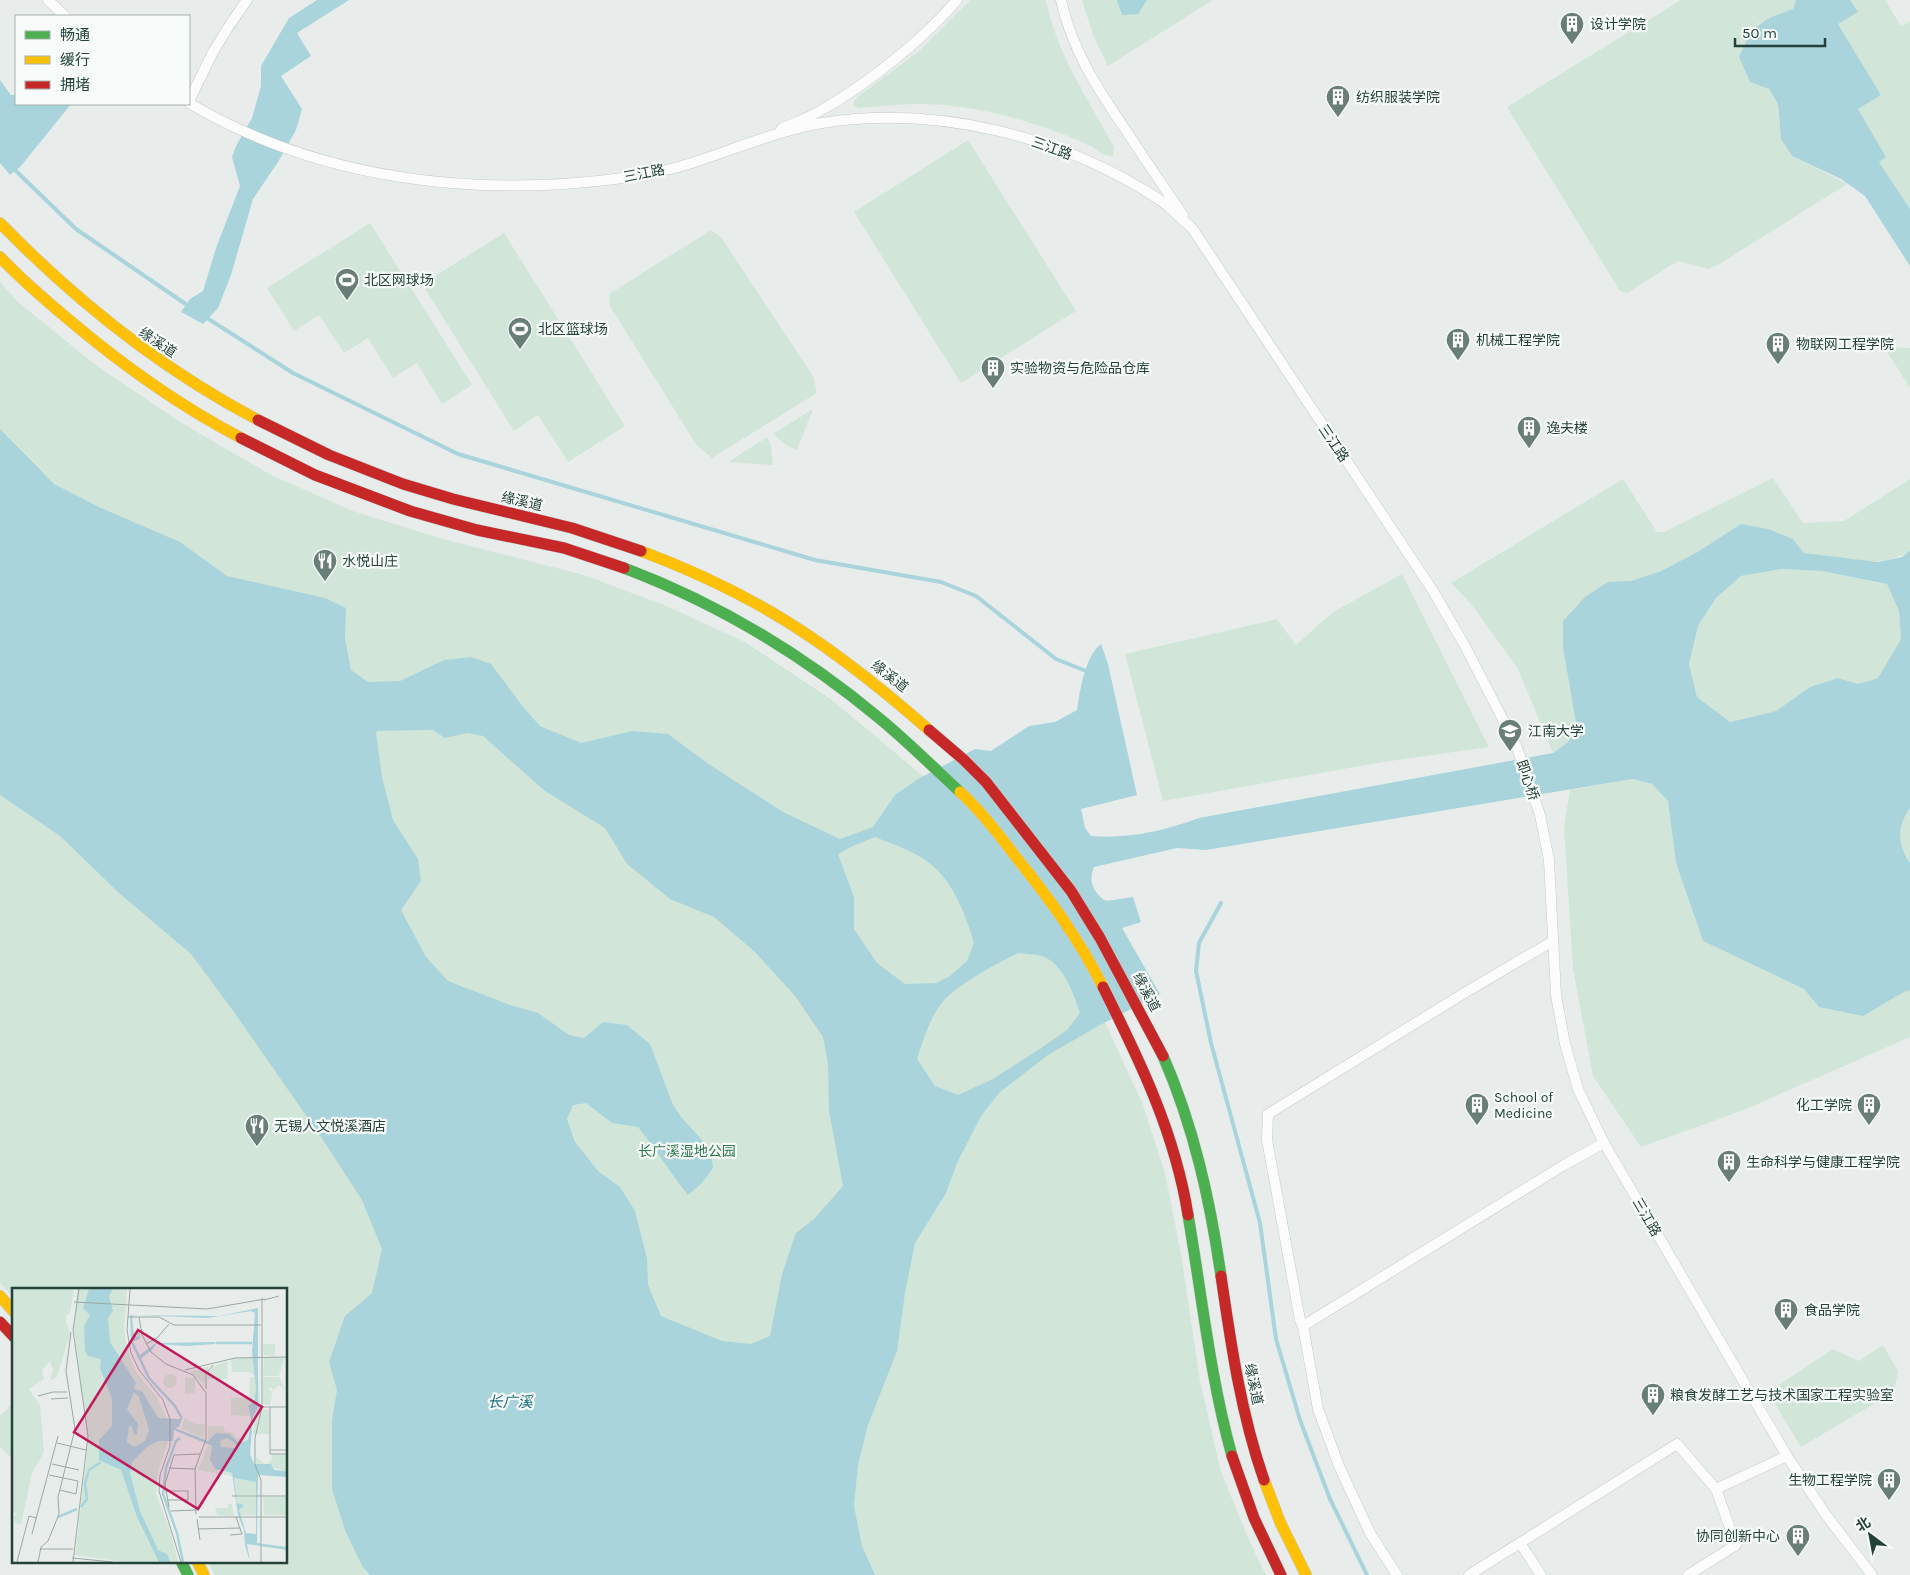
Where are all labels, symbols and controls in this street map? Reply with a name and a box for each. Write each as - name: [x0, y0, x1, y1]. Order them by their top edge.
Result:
- building icon: 设计学院: [1559, 11, 1585, 45]
- legend: [15, 15, 190, 105]
- scale bar: [1735, 15, 1825, 47]
- place label: 设计学院: [1590, 16, 1646, 33]
- text: 50 m: [1742, 24, 1777, 42]
- text: 畅通: [60, 26, 90, 44]
- text: 缓行: [60, 51, 90, 69]
- text: 拥堵: [60, 76, 90, 94]
- building icon: 纺织服装学院: [1325, 84, 1351, 118]
- place label: 纺织服装学院: [1356, 89, 1440, 106]
- street label: 三江路: [1029, 133, 1074, 164]
- street label: 三江路: [622, 161, 666, 186]
- sports icon: 北区网球场: [334, 267, 360, 301]
- place label: 北区网球场: [364, 272, 434, 289]
- sports icon: 北区篮球场: [507, 316, 533, 350]
- place label: 北区篮球场: [538, 321, 608, 338]
- street label: 缘溪道: [136, 324, 180, 361]
- building icon: 机械工程学院: [1445, 327, 1471, 361]
- building icon: 物联网工程学院: [1765, 331, 1791, 365]
- place label: 机械工程学院: [1476, 332, 1560, 349]
- place label: 物联网工程学院: [1796, 336, 1894, 353]
- building icon: 实验物资与危险品仓库: [980, 355, 1006, 389]
- place label: 实验物资与危险品仓库: [1010, 360, 1150, 377]
- building icon: 逸夫楼: [1516, 415, 1542, 449]
- place label: 逸夫楼: [1546, 420, 1588, 437]
- street label: 三江路: [1315, 421, 1352, 465]
- street label: 缘溪道: [500, 488, 544, 514]
- restaurant icon: 水悦山庄: [312, 548, 338, 582]
- place label: 水悦山庄: [342, 553, 398, 570]
- street label: 缘溪道: [868, 657, 911, 696]
- school or university icon: 江南大学: [1497, 718, 1523, 752]
- place label: 江南大学: [1528, 723, 1584, 740]
- street label: 即心桥: [1513, 758, 1542, 803]
- street label: 缘溪道: [1129, 970, 1164, 1015]
- place label: School of Medicine: [1494, 1089, 1553, 1122]
- building icon: School of Medicine: [1464, 1092, 1490, 1126]
- building icon: 化工学院: [1856, 1092, 1882, 1126]
- place label: 化工学院: [1796, 1097, 1852, 1114]
- restaurant icon: 无锡人文悦溪酒店: [244, 1113, 270, 1147]
- place label: 无锡人文悦溪酒店: [274, 1118, 386, 1135]
- park label: 长广溪湿地公园: [638, 1143, 736, 1160]
- building icon: 生命科学与健康工程学院: [1716, 1149, 1742, 1183]
- place label: 生命科学与健康工程学院: [1746, 1154, 1900, 1171]
- street label: 三江路: [1629, 1195, 1664, 1240]
- inset map: [12, 1288, 288, 1562]
- building icon: 食品学院: [1773, 1297, 1799, 1331]
- place label: 食品学院: [1804, 1302, 1860, 1319]
- street label: 缘溪道: [1241, 1362, 1266, 1406]
- building icon: 粮食发酵工艺与技术国家工程实验室: [1640, 1382, 1666, 1416]
- place label: 粮食发酵工艺与技术国家工程实验室: [1670, 1387, 1894, 1404]
- water label: 长广溪: [487, 1393, 534, 1411]
- building icon: 生物工程学院: [1876, 1467, 1902, 1501]
- place label: 生物工程学院: [1788, 1472, 1872, 1489]
- north arrow: [1845, 1510, 1895, 1560]
- text: 北: [1853, 1513, 1874, 1535]
- building icon: 协同创新中心: [1785, 1523, 1811, 1557]
- place label: 协同创新中心: [1696, 1528, 1780, 1545]

